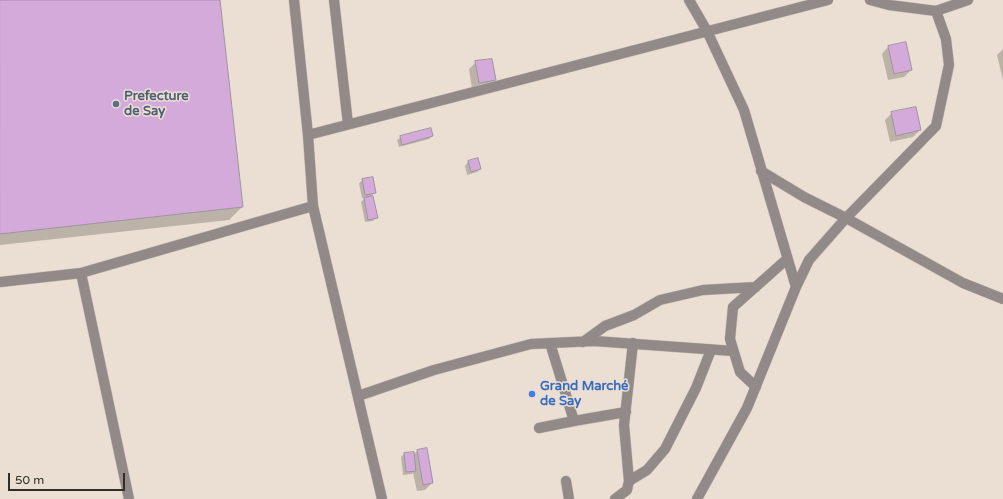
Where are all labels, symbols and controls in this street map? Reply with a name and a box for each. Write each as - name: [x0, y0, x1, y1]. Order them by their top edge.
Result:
- place label: Prefecture de Say: [124, 89, 189, 120]
- marker: Prefecture de Say: [111, 99, 121, 109]
- place label: Grand Marché de Say: [540, 379, 628, 410]
- marker: Grand Marché de Say: [527, 389, 537, 399]
- scale bar: [10, 465, 127, 491]
- text: 50 m: [15, 473, 44, 487]

